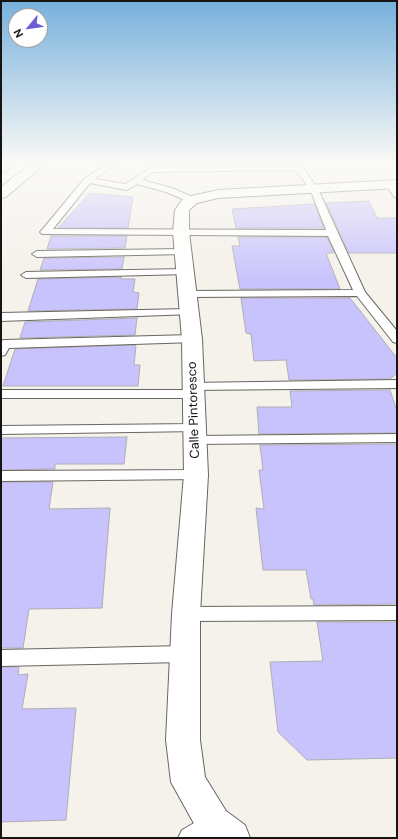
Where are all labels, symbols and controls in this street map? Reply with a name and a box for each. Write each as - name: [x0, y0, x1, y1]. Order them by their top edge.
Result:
- north arrow: [8, 8, 48, 48]
- text: N: [10, 26, 26, 40]
- street label: Calle Pintoresco: [185, 361, 203, 459]

